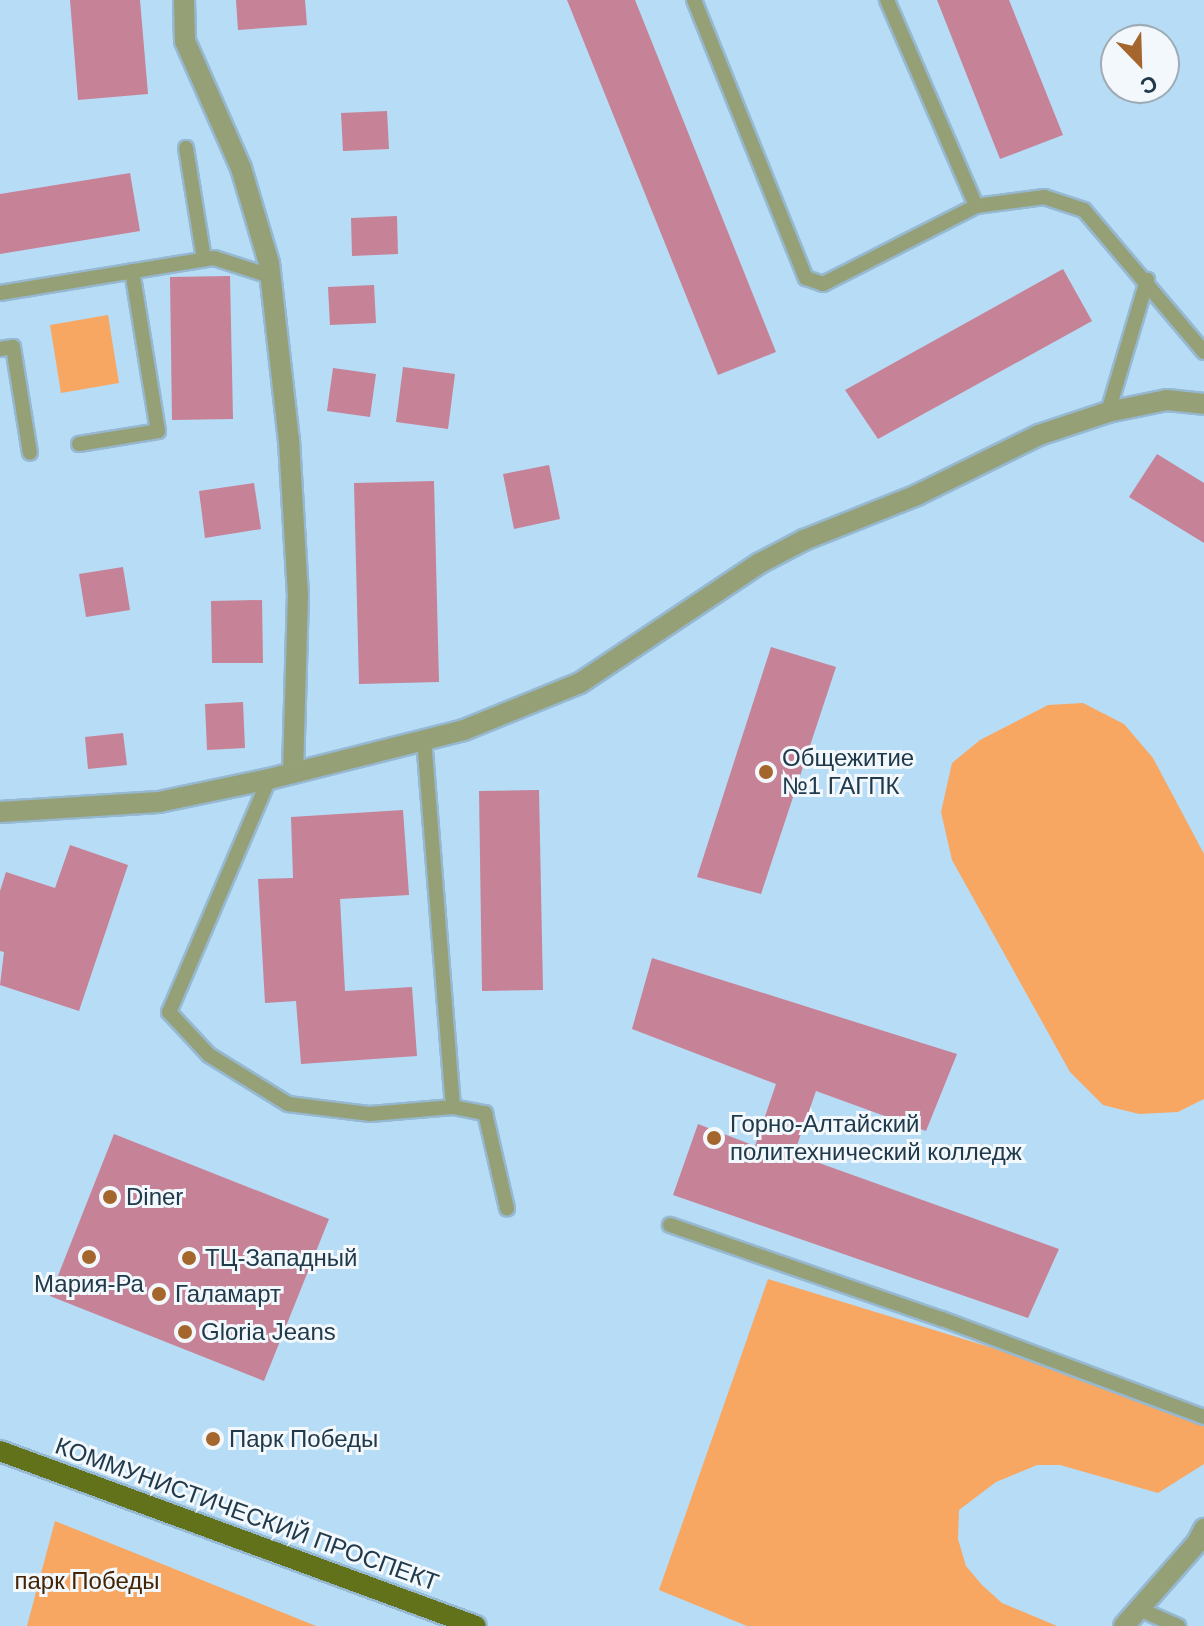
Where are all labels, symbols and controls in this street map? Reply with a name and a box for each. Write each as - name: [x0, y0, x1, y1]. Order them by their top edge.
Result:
- north arrow: [1100, 24, 1180, 104]
- text: С: [1137, 70, 1161, 99]
- place label: Общежитие №1 ГАГПК: [782, 744, 914, 800]
- marker: Общежитие №1 ГАГПК: [757, 763, 775, 781]
- place label: Горно-Алтайский политехнический колледж: [730, 1110, 1022, 1166]
- marker: Горно-Алтайский политехнический колледж: [705, 1129, 723, 1147]
- place label: Diner: [126, 1183, 183, 1211]
- marker: Diner: [101, 1188, 119, 1206]
- place label: ТЦ-Западный: [205, 1244, 358, 1272]
- marker: Мария-Ра: [80, 1248, 98, 1266]
- marker: ТЦ-Западный: [180, 1249, 198, 1267]
- place label: Мария-Ра: [34, 1270, 144, 1298]
- place label: Галамарт: [175, 1280, 281, 1308]
- marker: Галамарт: [150, 1285, 168, 1303]
- place label: Gloria Jeans: [201, 1318, 336, 1346]
- marker: Gloria Jeans: [176, 1323, 194, 1341]
- place label: Парк Победы: [229, 1425, 378, 1453]
- marker: Парк Победы: [204, 1430, 222, 1448]
- street label: КОММУНИСТИЧЕСКИЙ ПРОСПЕКТ: [51, 1431, 443, 1597]
- park label: парк Победы: [14, 1567, 160, 1595]

